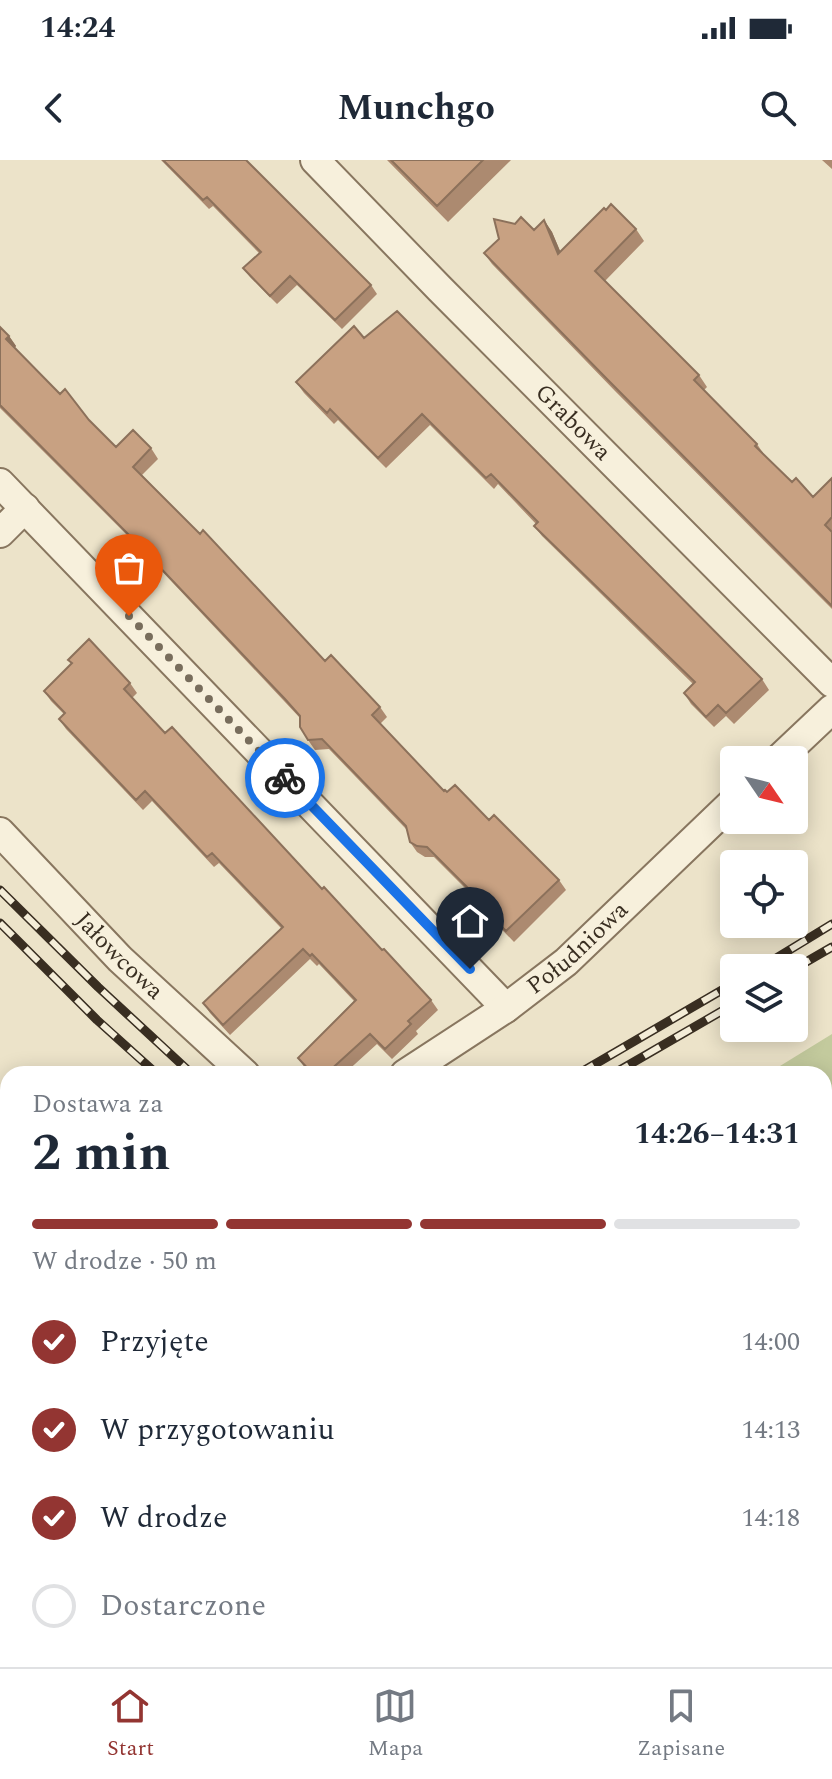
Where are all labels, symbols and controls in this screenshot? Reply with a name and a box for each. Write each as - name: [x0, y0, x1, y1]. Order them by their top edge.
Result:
- text: 14:24: [40, 5, 115, 51]
- text: Munchgo: [337, 81, 495, 136]
- icon: back: [32, 86, 76, 130]
- icon: search: [756, 86, 800, 130]
- street label: Grabowa: [526, 376, 620, 470]
- pin: [95, 534, 163, 616]
- icon: bag: [107, 546, 151, 590]
- courier: [245, 738, 325, 818]
- north arrow: [720, 746, 808, 834]
- map controls: [720, 746, 808, 1042]
- icon: bike: [263, 756, 307, 800]
- button: locate: [720, 850, 808, 938]
- pin: [436, 887, 504, 969]
- street label: Południowa: [519, 893, 637, 1004]
- icon: home: [448, 899, 492, 943]
- street label: Jałowcowa: [66, 904, 172, 1009]
- button: layers: [720, 954, 808, 1042]
- text: Dostawa za: [32, 1084, 163, 1124]
- text: 14:26–14:31: [634, 1111, 800, 1157]
- text: 2 min: [32, 1114, 170, 1193]
- text: W drodze · 50 m: [32, 1241, 217, 1281]
- text: Przyjęte: [100, 1319, 209, 1365]
- icon: check: [32, 1320, 76, 1364]
- text: 14:00: [741, 1322, 800, 1362]
- text: W przygotowaniu: [100, 1407, 335, 1453]
- icon: check: [32, 1408, 76, 1452]
- text: 14:13: [741, 1410, 800, 1450]
- text: W drodze: [100, 1495, 227, 1541]
- icon: check: [32, 1496, 76, 1540]
- text: 14:18: [741, 1498, 800, 1538]
- text: Dostarczone: [100, 1583, 266, 1629]
- tab: Start: [107, 1684, 154, 1765]
- tab: Mapa: [368, 1684, 423, 1765]
- tab: Zapisane: [637, 1684, 725, 1765]

